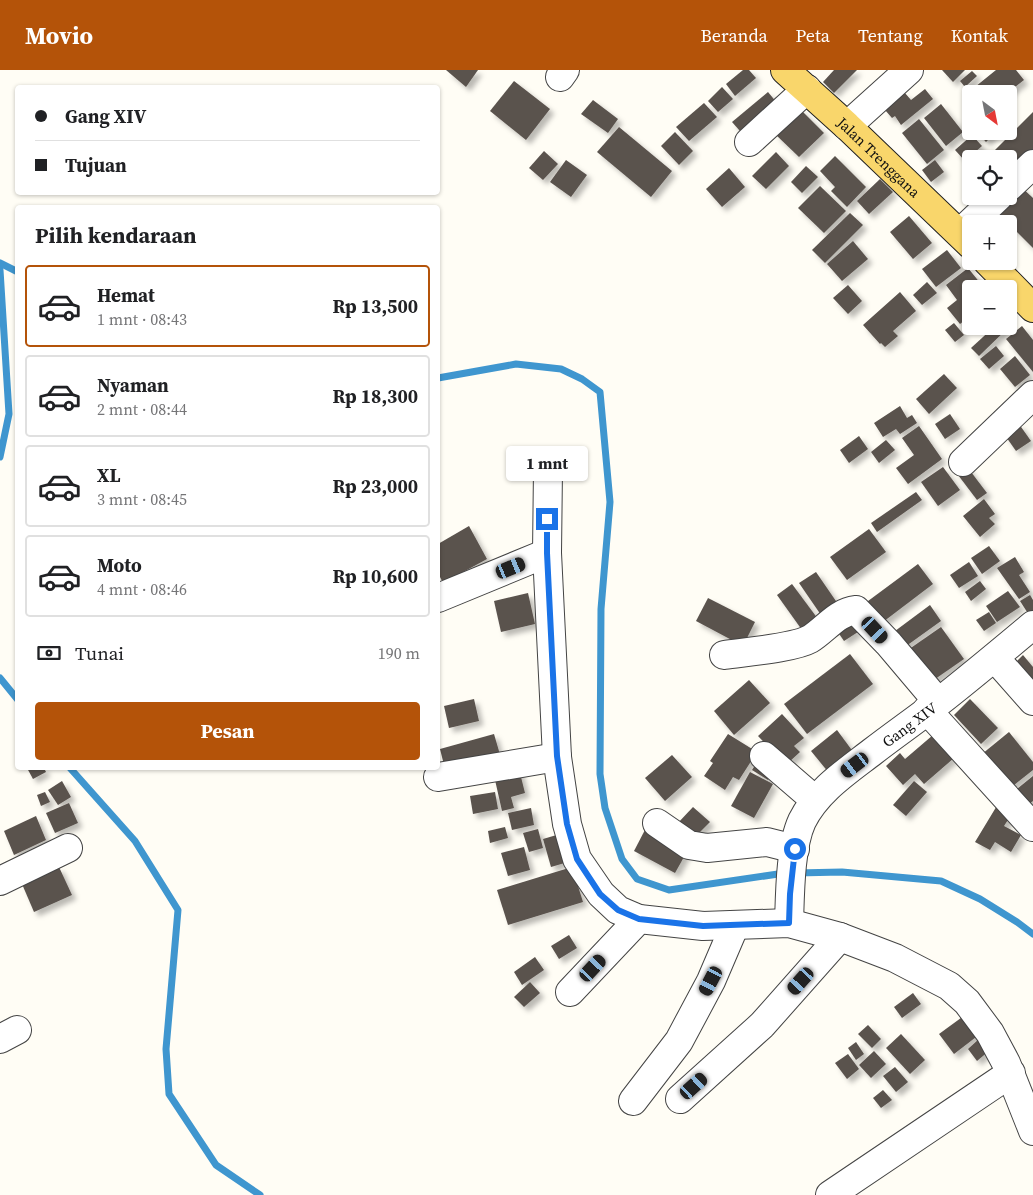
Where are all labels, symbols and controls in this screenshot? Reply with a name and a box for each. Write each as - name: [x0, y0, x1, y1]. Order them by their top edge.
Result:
- text: Movio: [25, 19, 93, 52]
- text: Beranda: [700, 23, 768, 48]
- text: Peta: [796, 23, 830, 48]
- text: Tentang: [858, 23, 923, 48]
- text: Kontak: [951, 23, 1008, 48]
- north arrow: [962, 85, 1018, 140]
- map controls: [962, 85, 1017, 335]
- text: Gang XIV: [65, 103, 146, 129]
- street label: Jalan Trenggana: [832, 111, 926, 202]
- button: locate: [962, 150, 1017, 205]
- text: Tujuan: [65, 152, 127, 178]
- button: +: [962, 215, 1017, 270]
- text: Pilih kendaraan: [35, 220, 197, 250]
- button: −: [962, 280, 1017, 335]
- text: Hemat: [97, 282, 155, 308]
- icon: car: [37, 284, 82, 329]
- text: Rp 13,500: [332, 293, 418, 319]
- text: 1 mnt · 08:43: [97, 308, 187, 330]
- text: Nyaman: [97, 372, 169, 398]
- icon: car: [37, 374, 82, 419]
- text: Rp 18,300: [332, 383, 418, 409]
- text: 2 mnt · 08:44: [97, 398, 187, 420]
- callout: 1 mnt: [506, 446, 588, 482]
- text: 1 mnt: [526, 452, 568, 474]
- text: XL: [97, 462, 120, 488]
- icon: car: [37, 464, 82, 509]
- text: Rp 23,000: [332, 473, 418, 499]
- text: 3 mnt · 08:45: [97, 488, 187, 510]
- route end: [536, 508, 558, 530]
- text: Moto: [97, 552, 142, 578]
- icon: car: [37, 554, 82, 599]
- car: [494, 555, 527, 581]
- text: Rp 10,600: [332, 563, 418, 589]
- text: 4 mnt · 08:46: [97, 578, 187, 600]
- car: [859, 614, 890, 646]
- icon: cash: [35, 639, 63, 667]
- text: Tunai: [75, 640, 124, 666]
- text: 190 m: [378, 642, 420, 664]
- street label: Gang XIV: [877, 697, 941, 752]
- button: Pesan: [35, 702, 420, 760]
- car: [838, 750, 871, 780]
- route start: [784, 838, 806, 860]
- car: [577, 952, 608, 984]
- car: [697, 964, 724, 998]
- car: [785, 965, 816, 997]
- car: [677, 1070, 710, 1102]

